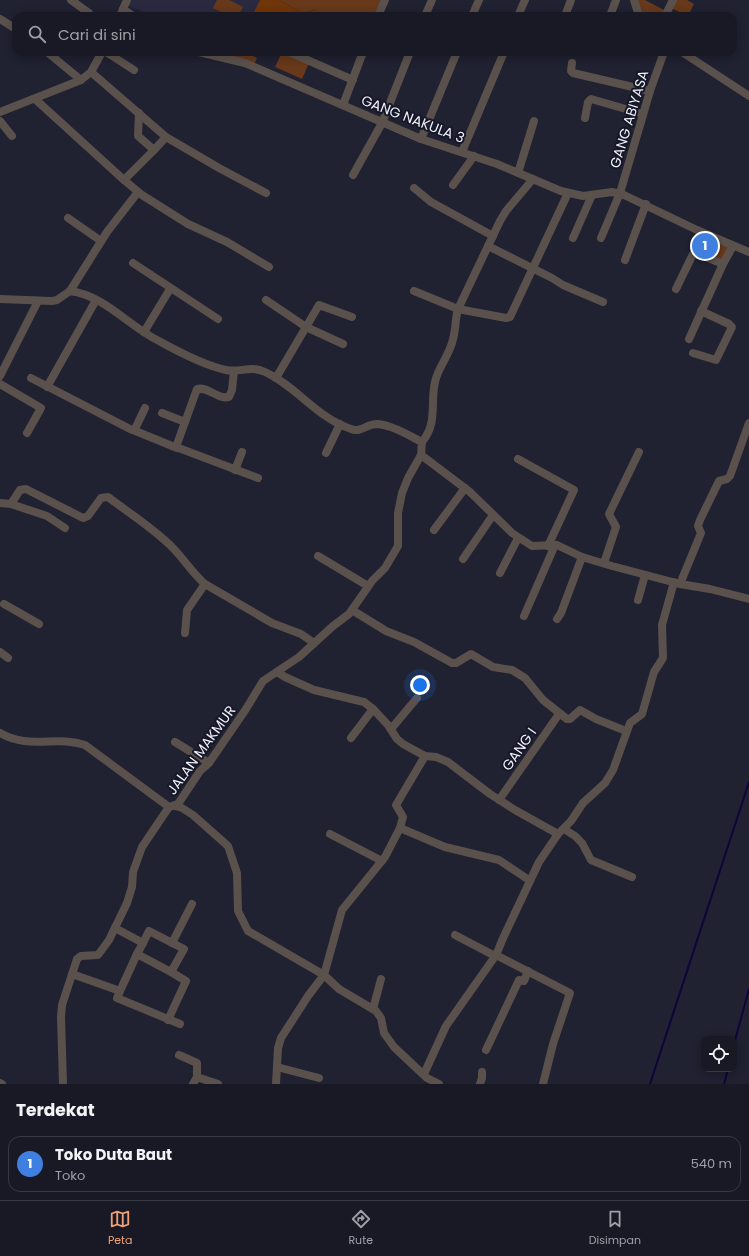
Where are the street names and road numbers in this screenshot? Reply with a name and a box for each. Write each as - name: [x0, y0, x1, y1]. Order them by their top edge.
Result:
- street label: GANG ABIYASA: [605, 68, 653, 170]
- street label: GANG NAKULA 3: [358, 90, 468, 148]
- street label: JALAN MAKMUR: [162, 701, 240, 799]
- street label: GANG I: [497, 724, 541, 774]

